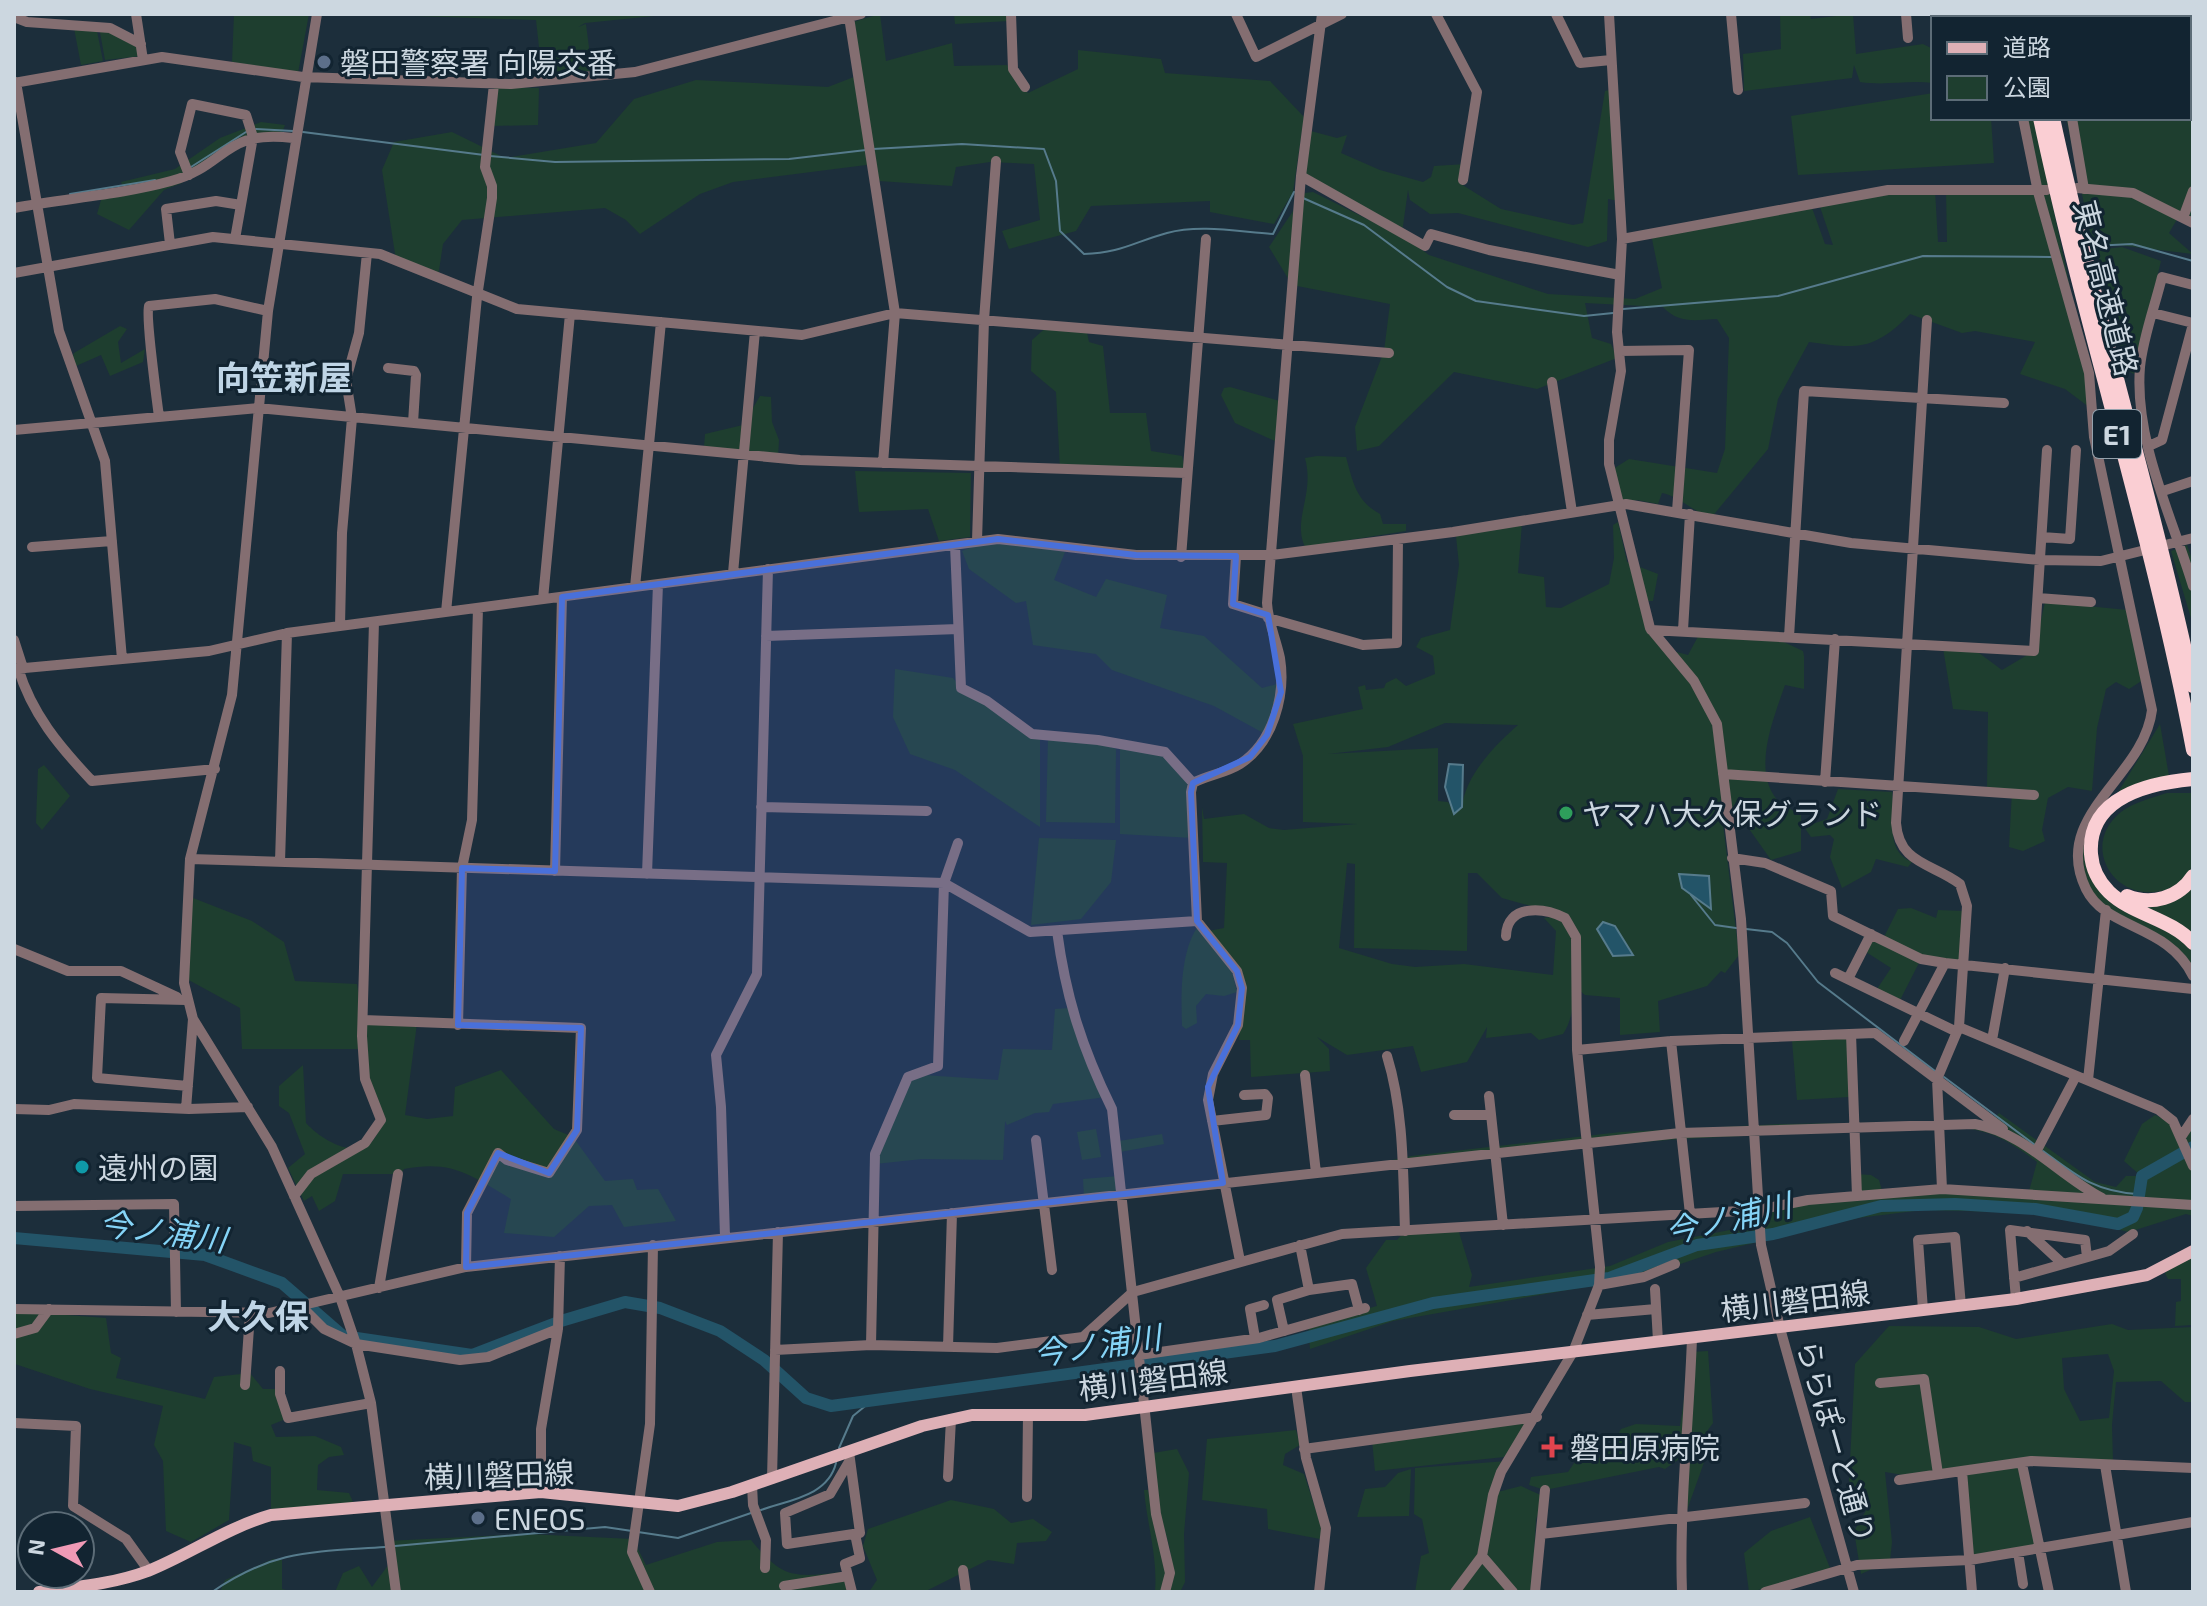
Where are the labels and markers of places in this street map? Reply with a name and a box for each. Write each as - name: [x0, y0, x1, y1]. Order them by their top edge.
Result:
- place label: 磐田警察署 向陽交番: [340, 44, 617, 80]
- marker: 磐田警察署 向陽交番: [315, 53, 333, 71]
- place label: ヤマハ大久保グランド: [1582, 795, 1882, 831]
- marker: ヤマハ大久保グランド: [1557, 804, 1575, 822]
- place label: 遠州の園: [98, 1149, 218, 1185]
- marker: 遠州の園: [73, 1158, 91, 1176]
- place label: 磐田原病院: [1570, 1429, 1720, 1465]
- marker: 磐田原病院: [1541, 1436, 1563, 1458]
- place label: ENEOS: [494, 1500, 585, 1536]
- marker: ENEOS: [469, 1509, 487, 1527]

